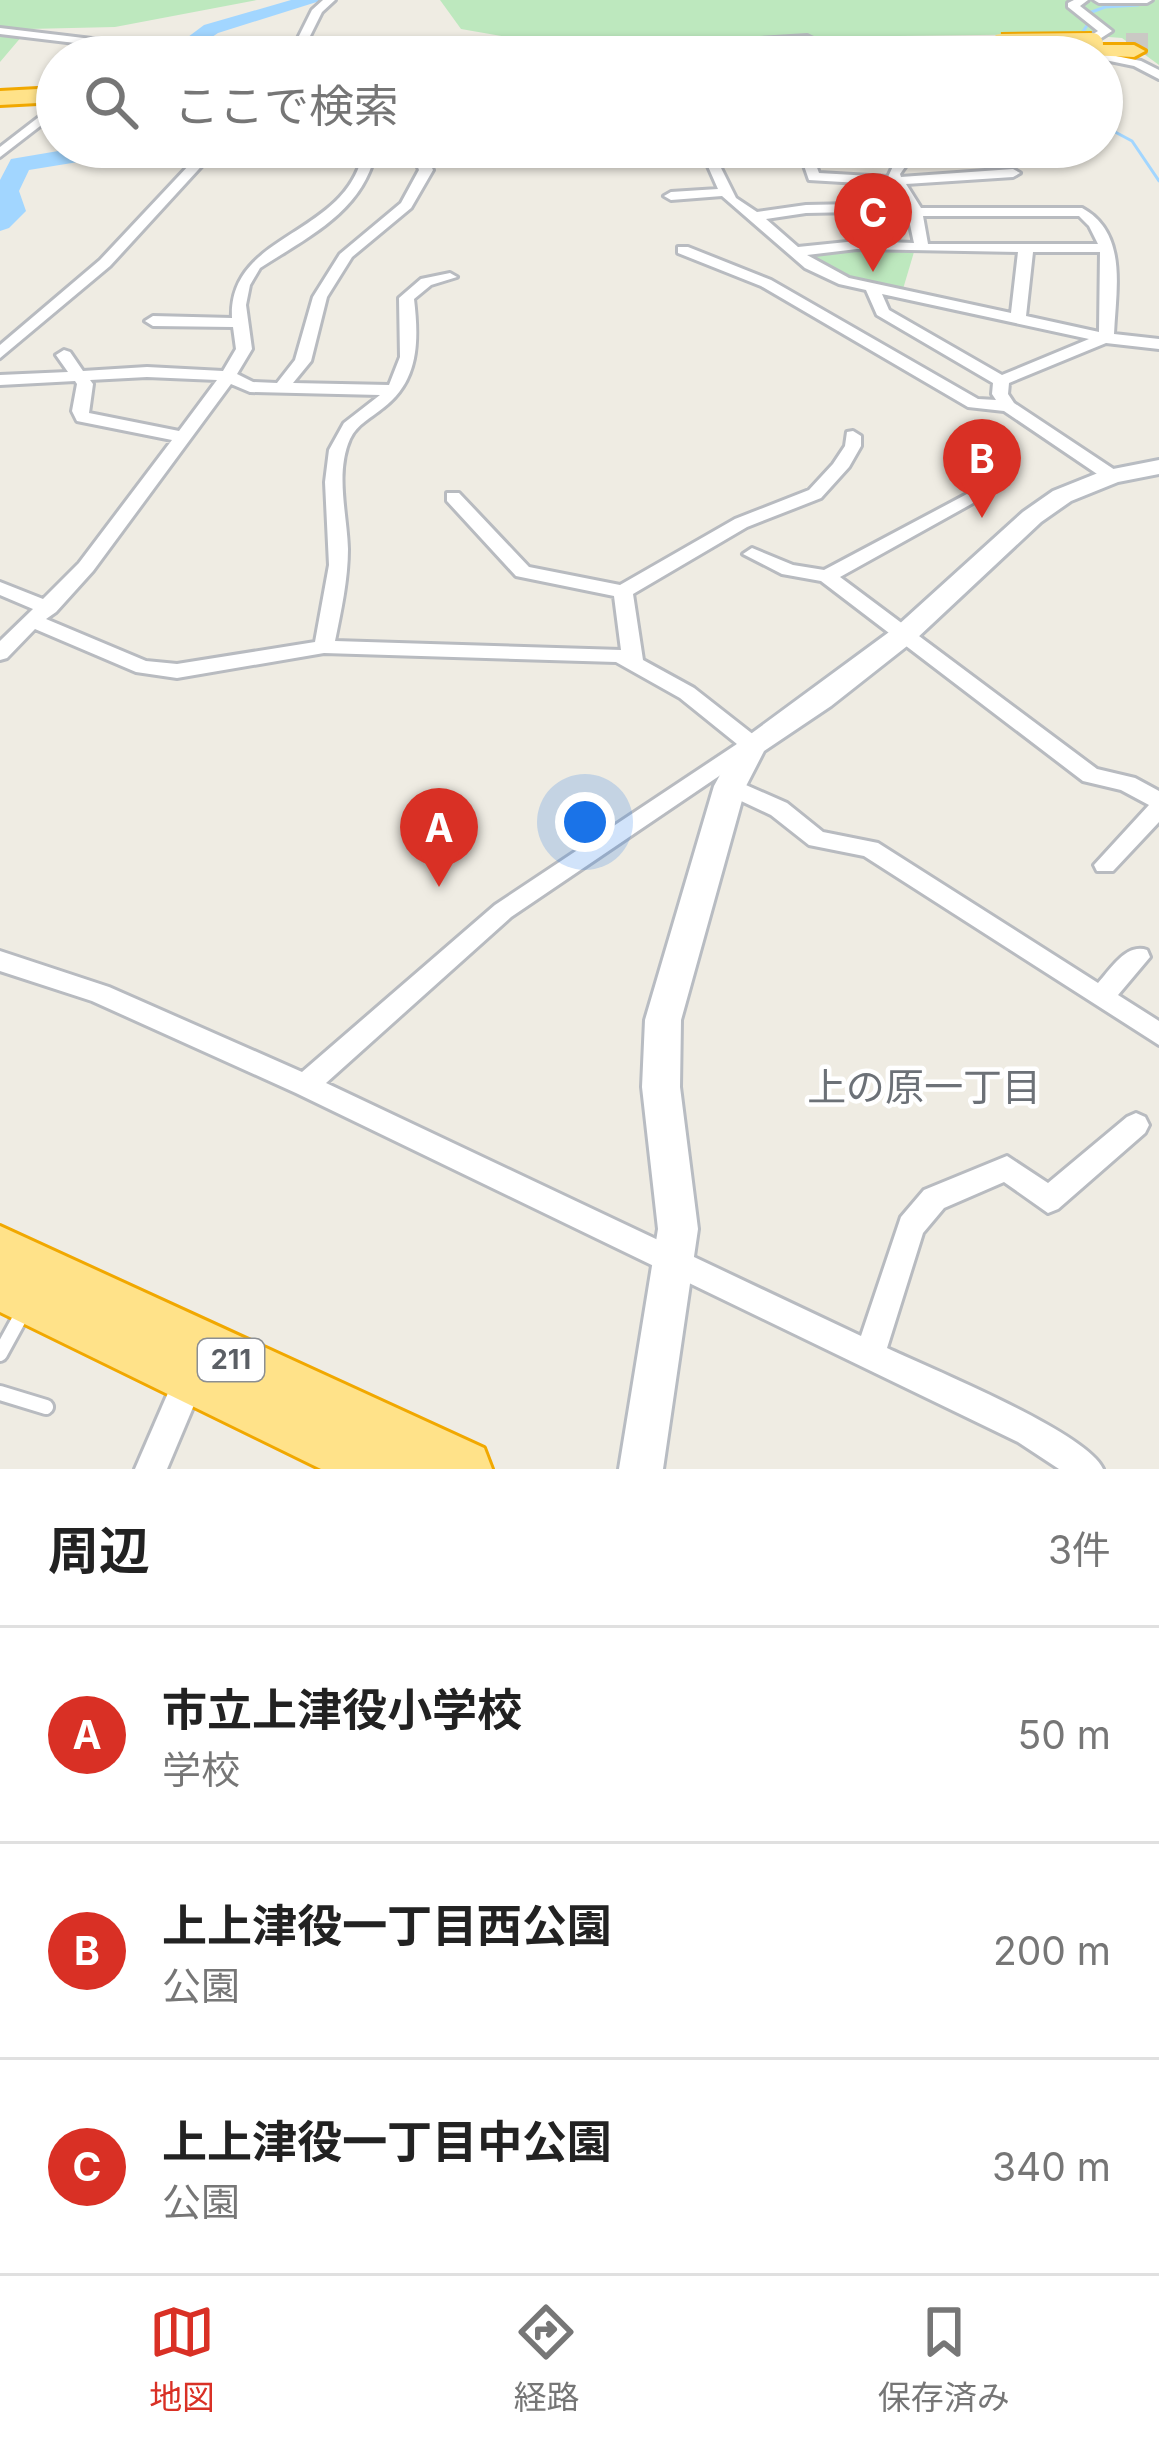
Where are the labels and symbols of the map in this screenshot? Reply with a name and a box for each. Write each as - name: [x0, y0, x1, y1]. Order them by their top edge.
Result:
- pin: C: [834, 173, 912, 272]
- pin: B: [943, 419, 1021, 518]
- pin: A: [400, 788, 478, 887]
- your location: [555, 792, 615, 852]
- district label: 上の原一丁目: [807, 1063, 1041, 1110]
- road number: 211: [198, 1339, 264, 1381]

